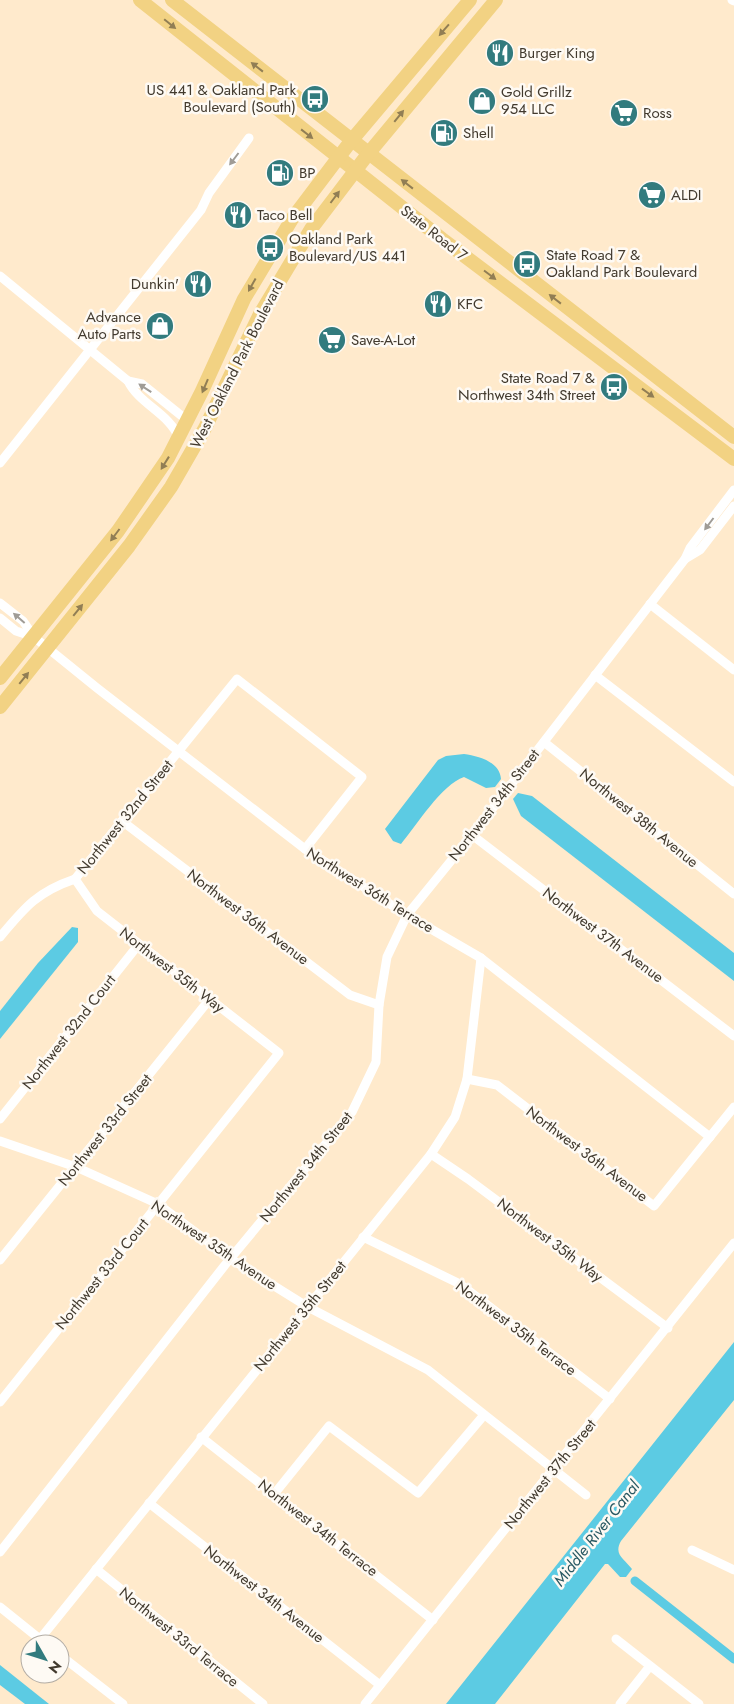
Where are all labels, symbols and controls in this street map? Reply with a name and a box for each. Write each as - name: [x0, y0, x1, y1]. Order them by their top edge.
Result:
- one-way arrow: [163, 19, 176, 30]
- one-way arrow: [438, 24, 450, 36]
- restaurant icon: Burger King: [485, 38, 515, 68]
- place label: Burger King: [519, 42, 595, 64]
- one-way arrow: [251, 62, 264, 73]
- place label: US 441 & Oakland Park Boulevard (South): [147, 79, 296, 118]
- place label: Gold Grillz 954 LLC: [501, 81, 572, 120]
- bus stop icon: US 441 & Oakland Park Boulevard (South): [300, 84, 330, 114]
- shop icon: Gold Grillz 954 LLC: [467, 86, 497, 116]
- supermarket icon: Ross: [609, 98, 639, 128]
- place label: Ross: [643, 102, 672, 124]
- one-way arrow: [394, 110, 405, 123]
- fuel station icon: Shell: [429, 118, 459, 148]
- place label: Shell: [463, 122, 494, 144]
- one-way arrow: [300, 128, 313, 139]
- one-way arrow: [228, 152, 239, 165]
- fuel station icon: BP: [265, 158, 295, 188]
- place label: BP: [299, 162, 316, 184]
- one-way arrow: [401, 179, 414, 190]
- supermarket icon: ALDI: [637, 180, 667, 210]
- place label: ALDI: [671, 184, 702, 206]
- one-way arrow: [329, 191, 340, 204]
- restaurant icon: Taco Bell: [223, 200, 253, 230]
- street label: State Road 7: [396, 200, 472, 266]
- place label: Taco Bell: [257, 204, 313, 226]
- place label: Oakland Park Boulevard/US 441: [289, 228, 406, 267]
- bus stop icon: Oakland Park Boulevard/US 441: [255, 233, 285, 263]
- place label: State Road 7 & Oakland Park Boulevard: [546, 244, 697, 283]
- bus stop icon: State Road 7 & Oakland Park Boulevard: [512, 249, 542, 279]
- restaurant icon: Dunkin': [183, 269, 213, 299]
- one-way arrow: [483, 270, 496, 281]
- place label: Dunkin': [131, 273, 179, 295]
- street label: West Oakland Park Boulevard: [185, 276, 289, 452]
- one-way arrow: [248, 278, 256, 292]
- restaurant icon: KFC: [423, 289, 453, 319]
- place label: KFC: [457, 293, 483, 315]
- one-way arrow: [549, 294, 562, 305]
- place label: Advance Auto Parts: [77, 306, 141, 345]
- shop icon: Advance Auto Parts: [145, 311, 175, 341]
- supermarket icon: Save-A-Lot: [317, 325, 347, 355]
- place label: Save-A-Lot: [351, 329, 416, 351]
- place label: State Road 7 & Northwest 34th Street: [458, 367, 595, 406]
- bus stop icon: State Road 7 & Northwest 34th Street: [599, 372, 629, 402]
- one-way arrow: [200, 379, 208, 393]
- one-way arrow: [139, 383, 152, 392]
- one-way arrow: [642, 388, 655, 398]
- one-way arrow: [160, 457, 169, 470]
- one-way arrow: [703, 517, 714, 530]
- one-way arrow: [110, 528, 121, 541]
- one-way arrow: [72, 604, 83, 617]
- one-way arrow: [13, 612, 25, 624]
- one-way arrow: [18, 671, 29, 684]
- street label: Northwest 34th Street: [443, 744, 545, 866]
- street label: Northwest 32nd Street: [72, 755, 178, 879]
- street label: Northwest 38th Avenue: [575, 763, 703, 873]
- street label: Northwest 36th Terrace: [302, 842, 438, 938]
- street label: Northwest 36th Avenue: [182, 864, 314, 970]
- street label: Northwest 37th Avenue: [538, 882, 668, 988]
- street label: Northwest 35th Way: [115, 922, 229, 1018]
- street label: Northwest 32nd Court: [17, 969, 121, 1094]
- street label: Northwest 33rd Street: [53, 1069, 157, 1191]
- street label: Northwest 36th Avenue: [521, 1101, 653, 1207]
- street label: Northwest 34th Street: [254, 1107, 358, 1227]
- street label: Northwest 35th Way: [492, 1193, 608, 1288]
- street label: Northwest 35th Avenue: [147, 1195, 282, 1296]
- street label: Northwest 33rd Court: [50, 1213, 154, 1334]
- street label: Northwest 35th Street: [248, 1256, 352, 1376]
- street label: Northwest 35th Terrace: [451, 1275, 581, 1381]
- street label: Northwest 37th Street: [499, 1414, 602, 1534]
- street label: Northwest 34th Terrace: [253, 1474, 383, 1582]
- water label: Middle River Canal: [548, 1475, 646, 1591]
- street label: Northwest 34th Avenue: [199, 1540, 329, 1648]
- street label: Northwest 33rd Terrace: [114, 1582, 244, 1692]
- north arrow: [20, 1634, 70, 1684]
- text: N: [44, 1657, 66, 1678]

